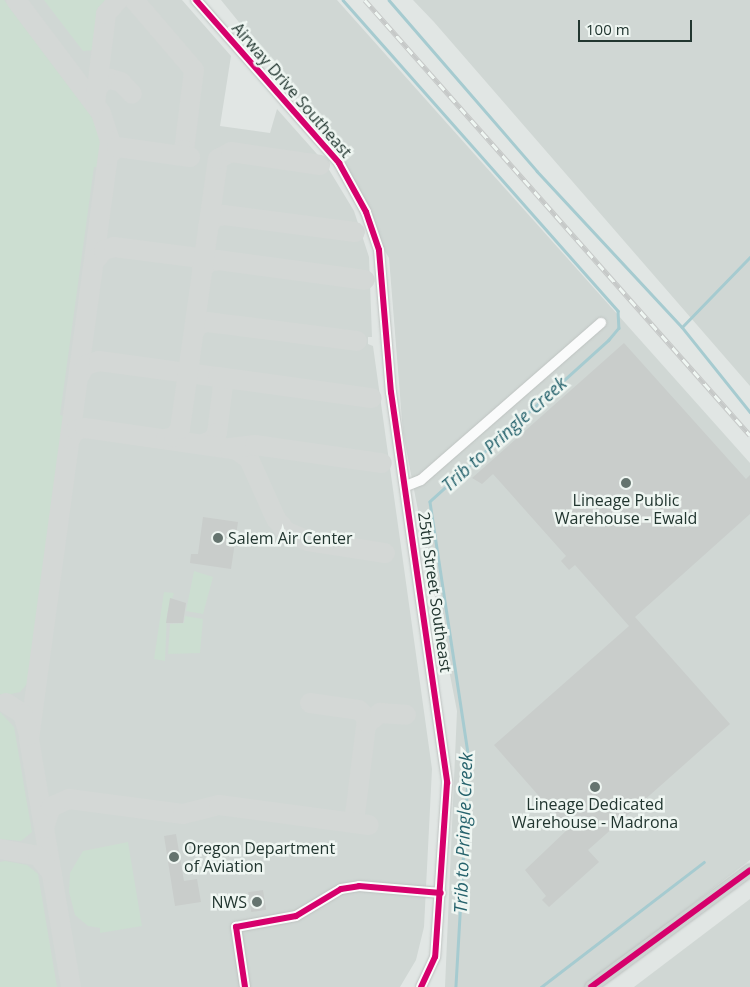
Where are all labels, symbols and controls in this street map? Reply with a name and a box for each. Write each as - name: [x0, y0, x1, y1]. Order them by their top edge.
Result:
- scale bar: [580, 10, 694, 42]
- street label: Airway Drive Southeast: [228, 19, 356, 161]
- text: 100 m: [586, 19, 630, 39]
- water label: Trib to Pringle Creek: [437, 372, 571, 496]
- marker: Lineage Public Warehouse - Ewald: [620, 477, 632, 489]
- place label: Lineage Public Warehouse - Ewald: [555, 490, 697, 528]
- street label: 25th Street Southeast: [414, 511, 456, 673]
- place label: Salem Air Center: [228, 528, 353, 548]
- marker: Salem Air Center: [212, 532, 224, 544]
- water label: Trib to Pringle Creek: [449, 752, 477, 914]
- marker: Lineage Dedicated Warehouse - Madrona: [589, 781, 601, 793]
- place label: Lineage Dedicated Warehouse - Madrona: [512, 794, 678, 832]
- place label: Oregon Department of Aviation: [184, 838, 335, 876]
- marker: Oregon Department of Aviation: [168, 851, 180, 863]
- place label: NWS: [211, 892, 247, 912]
- marker: NWS: [251, 896, 263, 908]

